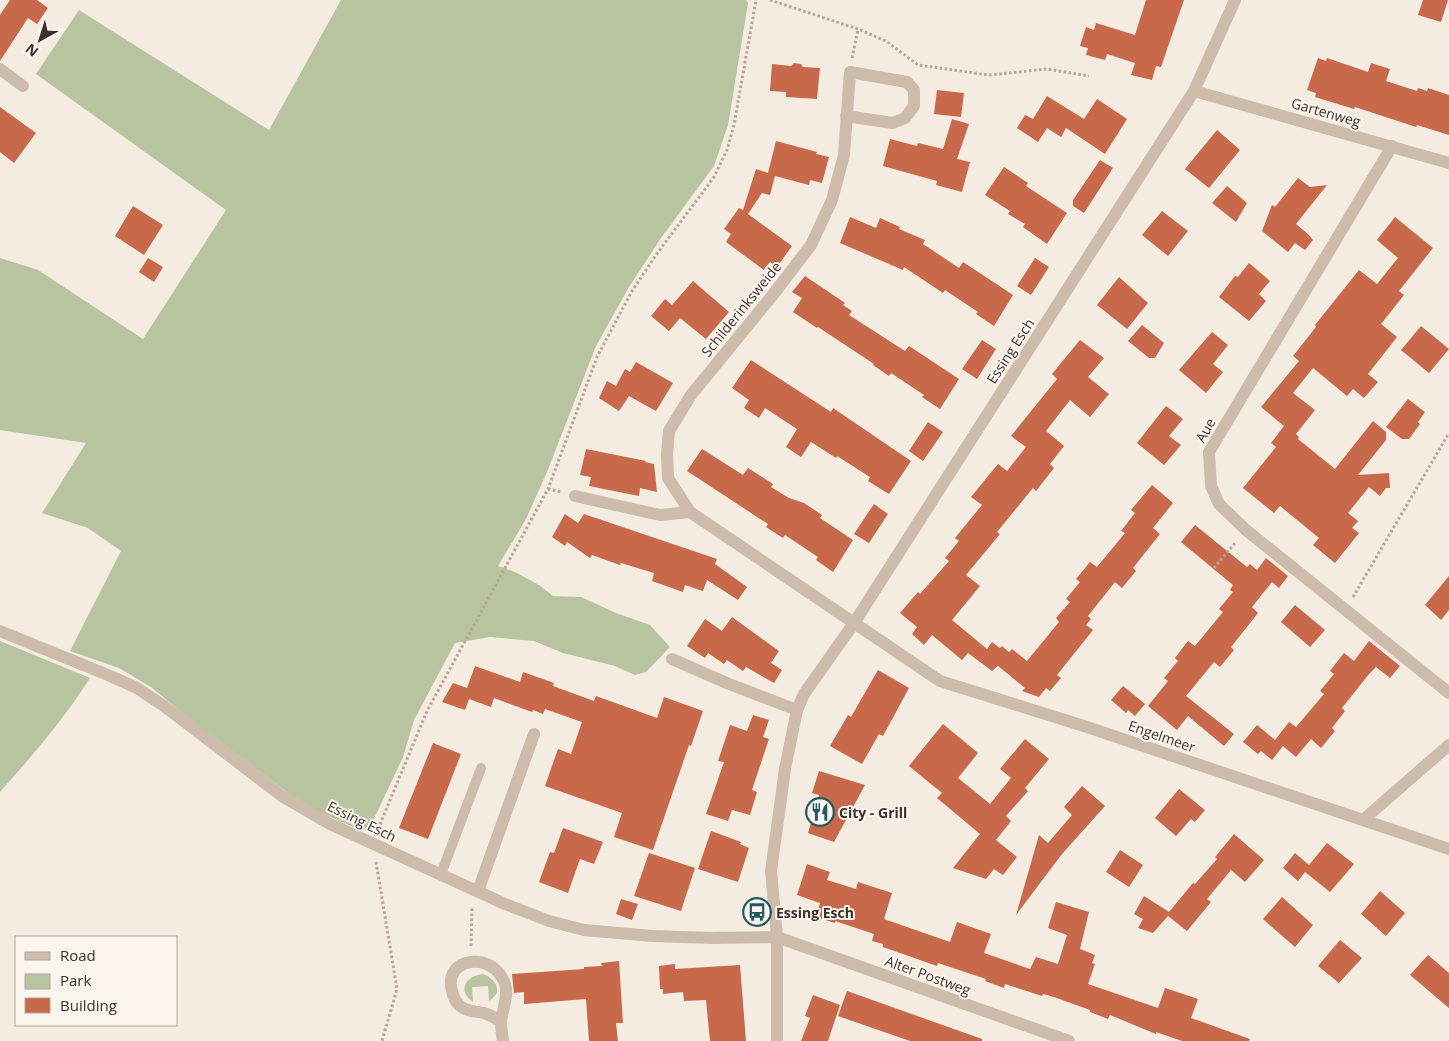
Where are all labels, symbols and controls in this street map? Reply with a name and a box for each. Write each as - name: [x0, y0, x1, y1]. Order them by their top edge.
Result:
- north arrow: [15, 15, 65, 65]
- text: N: [21, 40, 42, 61]
- street label: Gartenweg: [1289, 93, 1363, 131]
- street label: Schilderinksweide: [697, 257, 785, 360]
- street label: Essing Esch: [982, 315, 1038, 387]
- street label: Aue: [1191, 414, 1220, 446]
- street label: Engelmeer: [1126, 716, 1198, 756]
- street label: Essing Esch: [324, 796, 400, 846]
- restaurant icon: City - Grill: [805, 797, 835, 827]
- place label: City - Grill: [839, 803, 907, 822]
- bus stop icon: Essing Esch: [742, 897, 772, 927]
- place label: Essing Esch: [776, 903, 854, 922]
- legend: [15, 936, 178, 1026]
- text: Road: [60, 945, 96, 965]
- street label: Alter Postweg: [883, 951, 974, 999]
- text: Park: [60, 970, 91, 990]
- text: Building: [60, 995, 117, 1015]

